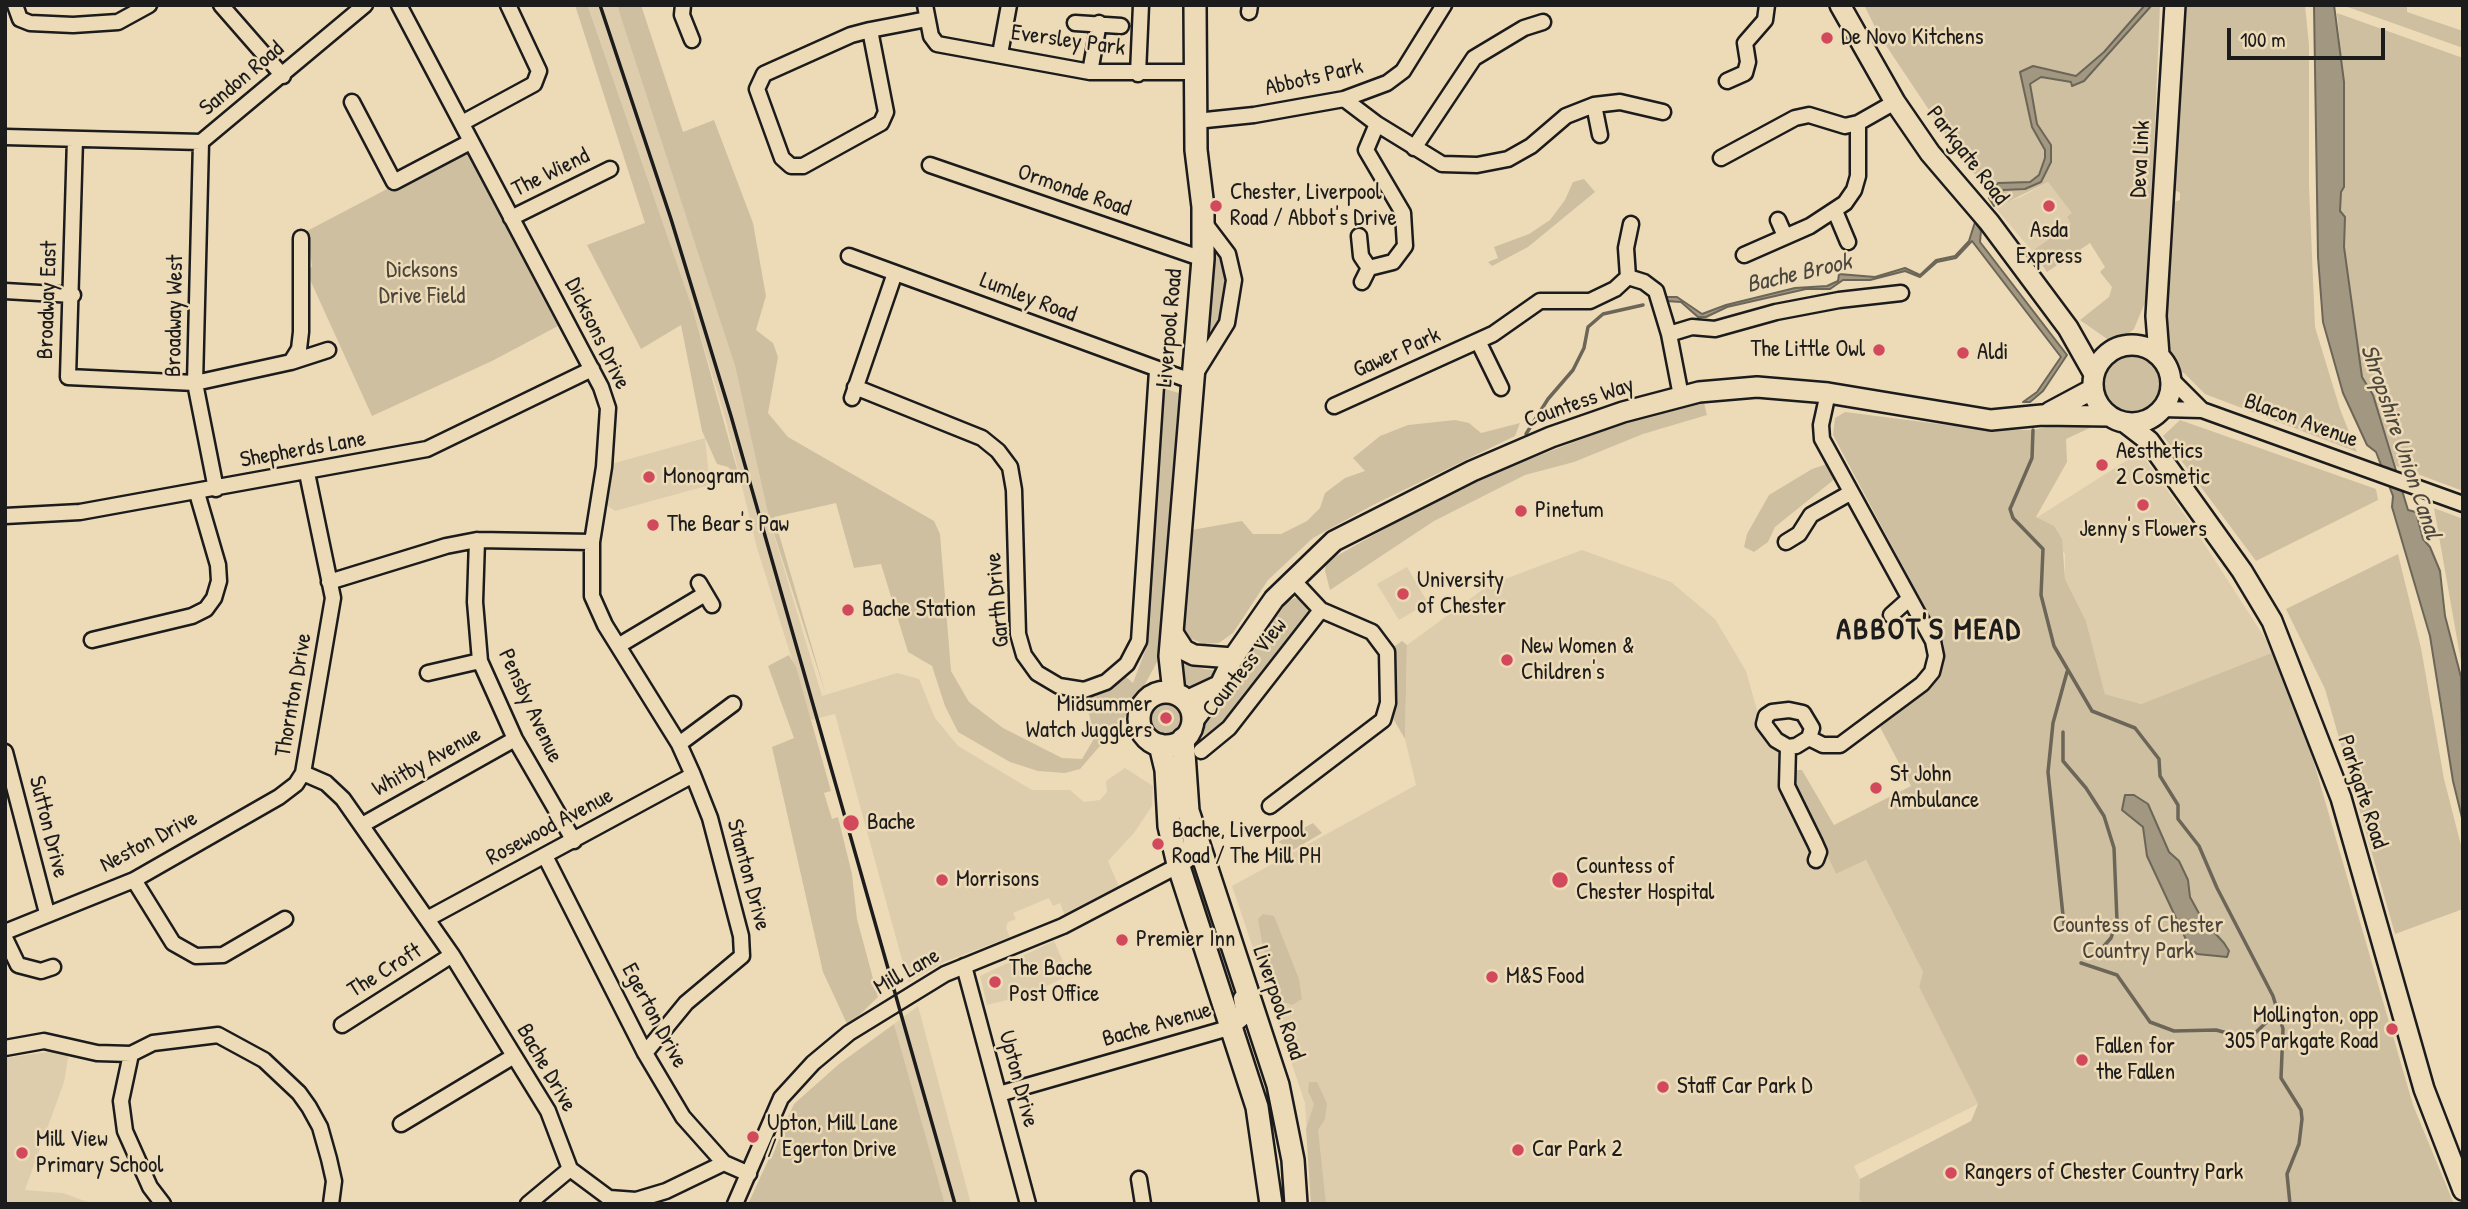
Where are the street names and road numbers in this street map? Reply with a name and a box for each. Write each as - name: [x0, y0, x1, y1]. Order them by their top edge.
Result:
- street label: Eversley Park: [1009, 19, 1127, 63]
- street label: Sandon Road: [194, 36, 290, 122]
- street label: Abbots Park: [1262, 53, 1366, 103]
- street label: Parkgate Road: [1920, 101, 2014, 211]
- street label: Deva Link: [2125, 120, 2157, 198]
- street label: The Wiend: [508, 142, 594, 204]
- street label: Ormonde Road: [1014, 159, 1134, 223]
- street label: Broadway East: [32, 240, 64, 360]
- street label: Broadway West: [160, 254, 190, 378]
- street label: Lumley Road: [976, 267, 1080, 329]
- street label: Liverpool Road: [1151, 268, 1189, 388]
- street label: Dicksons Drive: [558, 274, 636, 394]
- street label: Gawer Park: [1349, 322, 1445, 384]
- street label: Countess Way: [1520, 371, 1638, 435]
- street label: Blacon Avenue: [2240, 388, 2362, 454]
- street label: Shepherds Lane: [238, 425, 368, 475]
- street label: Garth Drive: [980, 551, 1016, 649]
- street label: Countess View: [1197, 613, 1293, 723]
- street label: Thornton Drive: [270, 631, 318, 759]
- street label: Pensby Avenue: [492, 645, 568, 767]
- street label: Whitby Avenue: [368, 721, 486, 803]
- street label: Parkgate Road: [2331, 732, 2393, 852]
- street label: Sutton Drive: [22, 773, 74, 881]
- street label: Rosewood Avenue: [482, 782, 618, 872]
- street label: Neston Drive: [96, 805, 202, 879]
- street label: Stanton Drive: [720, 816, 776, 934]
- street label: The Croft: [343, 938, 427, 1004]
- street label: Mill Lane: [869, 942, 945, 1002]
- street label: Liverpool Road: [1246, 943, 1310, 1063]
- street label: Egerton Drive: [615, 959, 693, 1073]
- street label: Bache Avenue: [1099, 996, 1215, 1054]
- street label: Bache Drive: [510, 1019, 582, 1117]
- street label: Upton Drive: [992, 1028, 1044, 1130]

